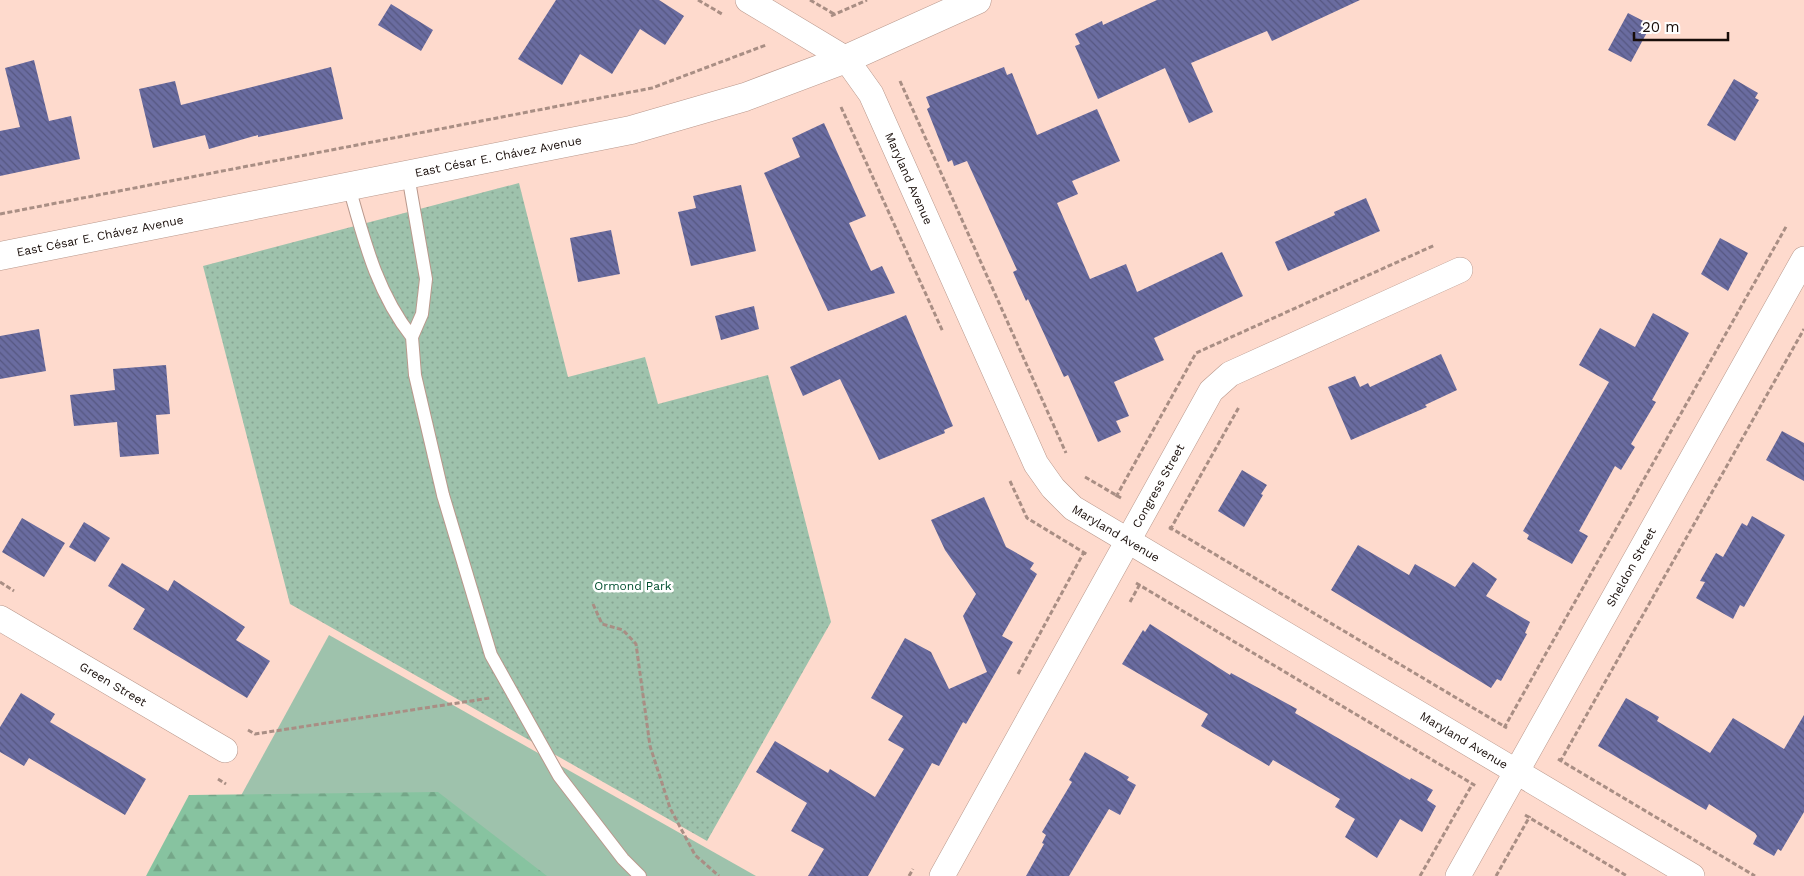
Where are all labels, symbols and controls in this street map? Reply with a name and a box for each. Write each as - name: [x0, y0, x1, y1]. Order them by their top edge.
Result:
- scale bar: [1634, 10, 1728, 42]
- text: 20 m: [1642, 18, 1680, 36]
- street label: Maryland Avenue: [882, 130, 935, 227]
- street label: East César E. Chávez Avenue: [414, 133, 583, 180]
- street label: East César E. Chávez Avenue: [15, 213, 185, 260]
- street label: Congress Street: [1129, 442, 1187, 530]
- street label: Maryland Avenue: [1069, 502, 1162, 565]
- street label: Sheldon Street: [1603, 525, 1659, 609]
- park label: Ormond Park: [594, 579, 672, 593]
- street label: Green Street: [77, 659, 149, 709]
- street label: Maryland Avenue: [1418, 709, 1510, 772]

